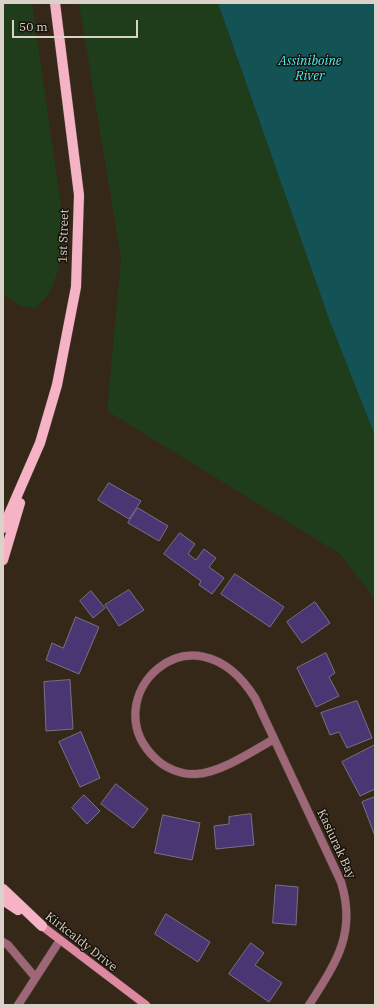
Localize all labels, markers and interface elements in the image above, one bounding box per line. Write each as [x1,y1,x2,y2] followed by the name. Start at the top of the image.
[14,12,140,38] scale bar
[19,19,48,34] text: 50 m
[278,53,342,84] water label: Assiniboine River
[56,209,72,263] street label: 1st Street
[314,807,358,881] street label: Kasiurak Bay
[42,909,120,975] street label: Kirkcaldy Drive

